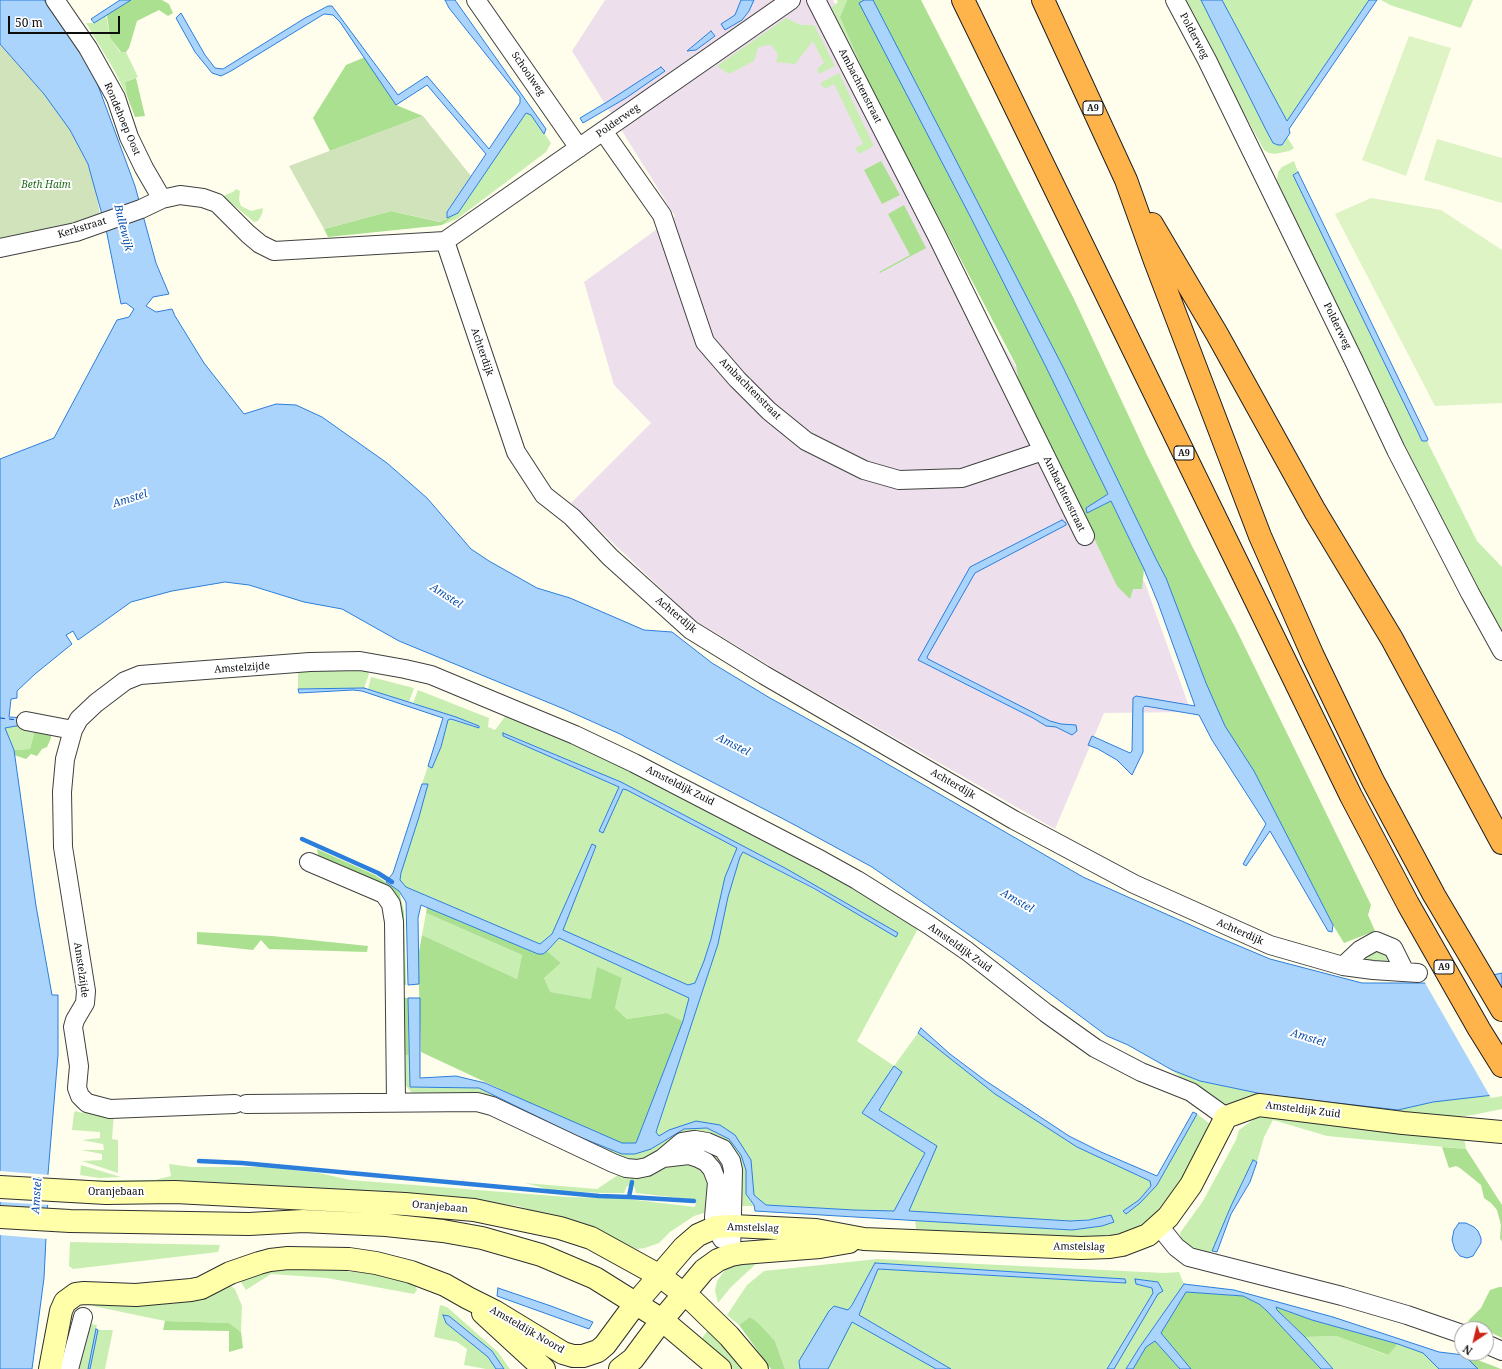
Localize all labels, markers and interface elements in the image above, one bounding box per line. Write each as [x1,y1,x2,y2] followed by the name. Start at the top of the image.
[10,8,122,34] scale bar
[1177,11,1211,61] street label: Polderweg
[15,14,43,31] text: 50 m
[836,47,884,125] street label: Ambachtenstraat
[509,50,547,98] street label: Schoolweg
[101,81,143,157] street label: Rondehoep Oost
[1083,101,1103,115] road number: A9
[594,102,642,140] street label: Polderweg
[21,179,71,191] park label: Beth Haim
[111,203,135,253] water label: Bullewijk
[56,215,108,241] street label: Kerkstraat
[1321,301,1353,351] street label: Polderweg
[468,326,496,378] street label: Achterdijk
[717,356,783,422] street label: Ambachtenstraat
[1174,446,1194,460] road number: A9
[1041,454,1087,534] street label: Ambachtenstraat
[111,487,149,511] water label: Amstel
[428,581,464,611] water label: Amstel
[653,594,699,636] street label: Achterdijk
[214,660,270,676] street label: Amstelzijde
[714,731,752,759] water label: Amstel
[644,764,716,808] street label: Amsteldijk Zuid
[928,766,978,802] street label: Achterdijk
[998,886,1036,916] water label: Amstel
[1215,916,1265,948] street label: Achterdijk
[926,921,994,975] street label: Amsteldijk Zuid
[71,942,91,998] street label: Amstelzijde
[1434,960,1454,974] road number: A9
[1289,1026,1327,1050] water label: Amstel
[1265,1099,1341,1121] street label: Amsteldijk Zuid
[29,1178,45,1214] water label: Amstel
[88,1186,144,1198] street label: Oranjebaan
[411,1199,469,1215] street label: Oranjebaan
[727,1221,779,1235] street label: Amstelslag
[1053,1241,1105,1253] street label: Amstelslag
[488,1304,566,1356] street label: Amsteldijk Noord
[1454,1321,1494,1361] north arrow
[1460,1342,1475,1359] text: N

